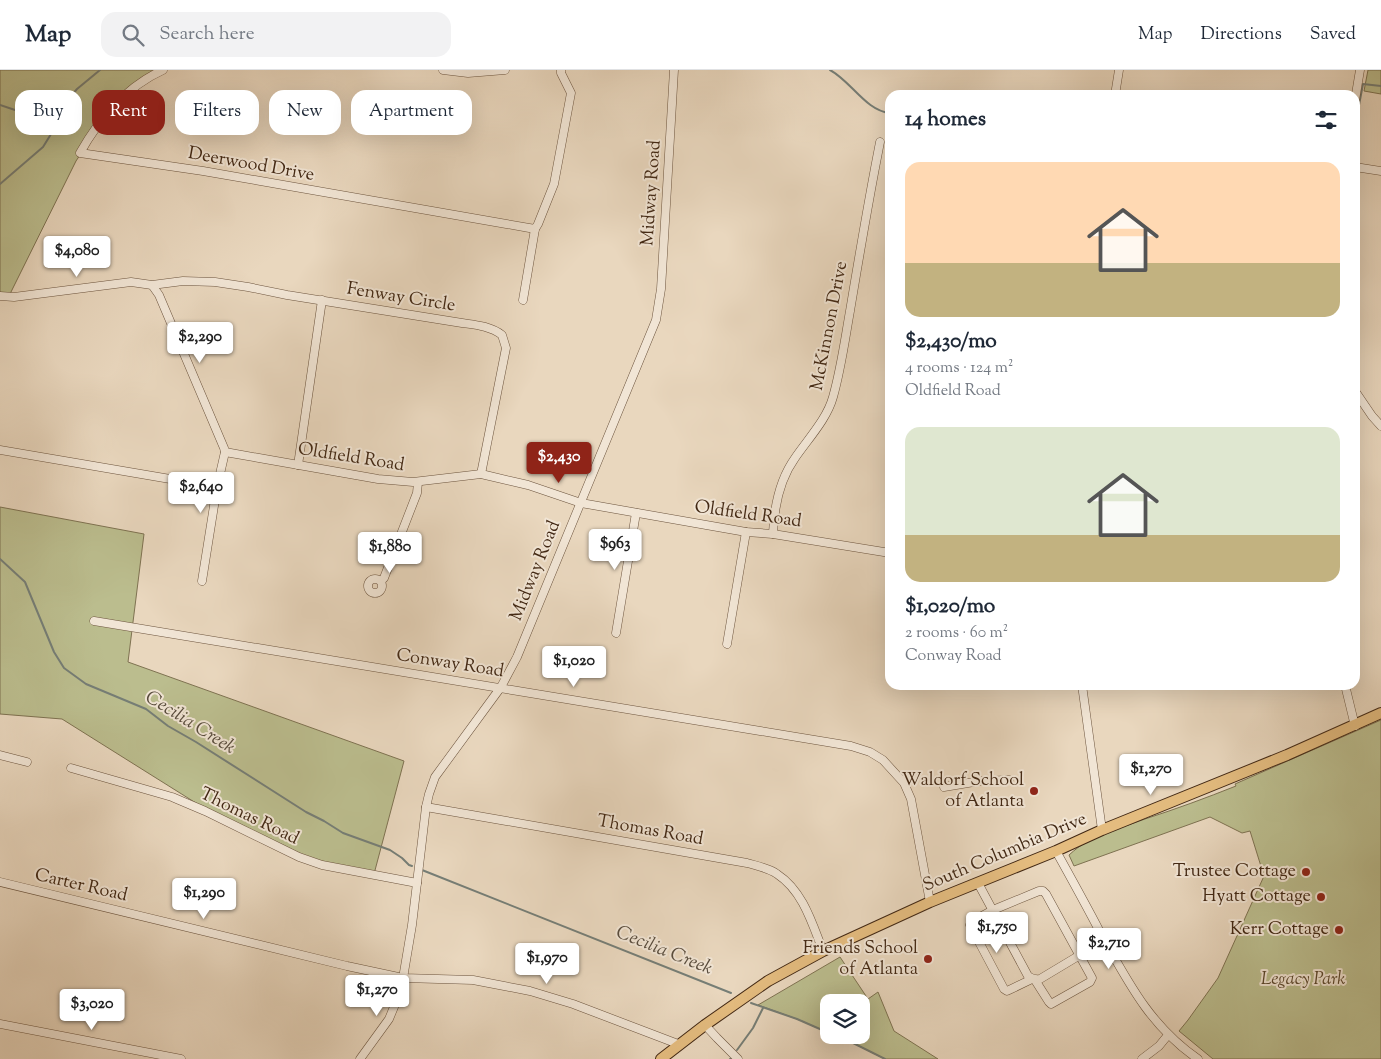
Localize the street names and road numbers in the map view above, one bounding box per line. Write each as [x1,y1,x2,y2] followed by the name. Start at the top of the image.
[635,139,669,247] street label: Midway Road
[186,141,316,189] street label: Deerwood Drive
[805,259,855,393] street label: McKinnon Drive
[345,277,457,319] street label: Fenway Circle
[296,437,406,479] street label: Oldfield Road
[693,495,803,535] street label: Oldfield Road
[504,517,568,625] street label: Midway Road
[394,643,506,685] street label: Conway Road
[195,782,303,852] street label: Thomas Road
[919,807,1091,899] street label: South Columbia Drive
[595,809,705,853] street label: Thomas Road
[32,863,130,909] street label: Carter Road

